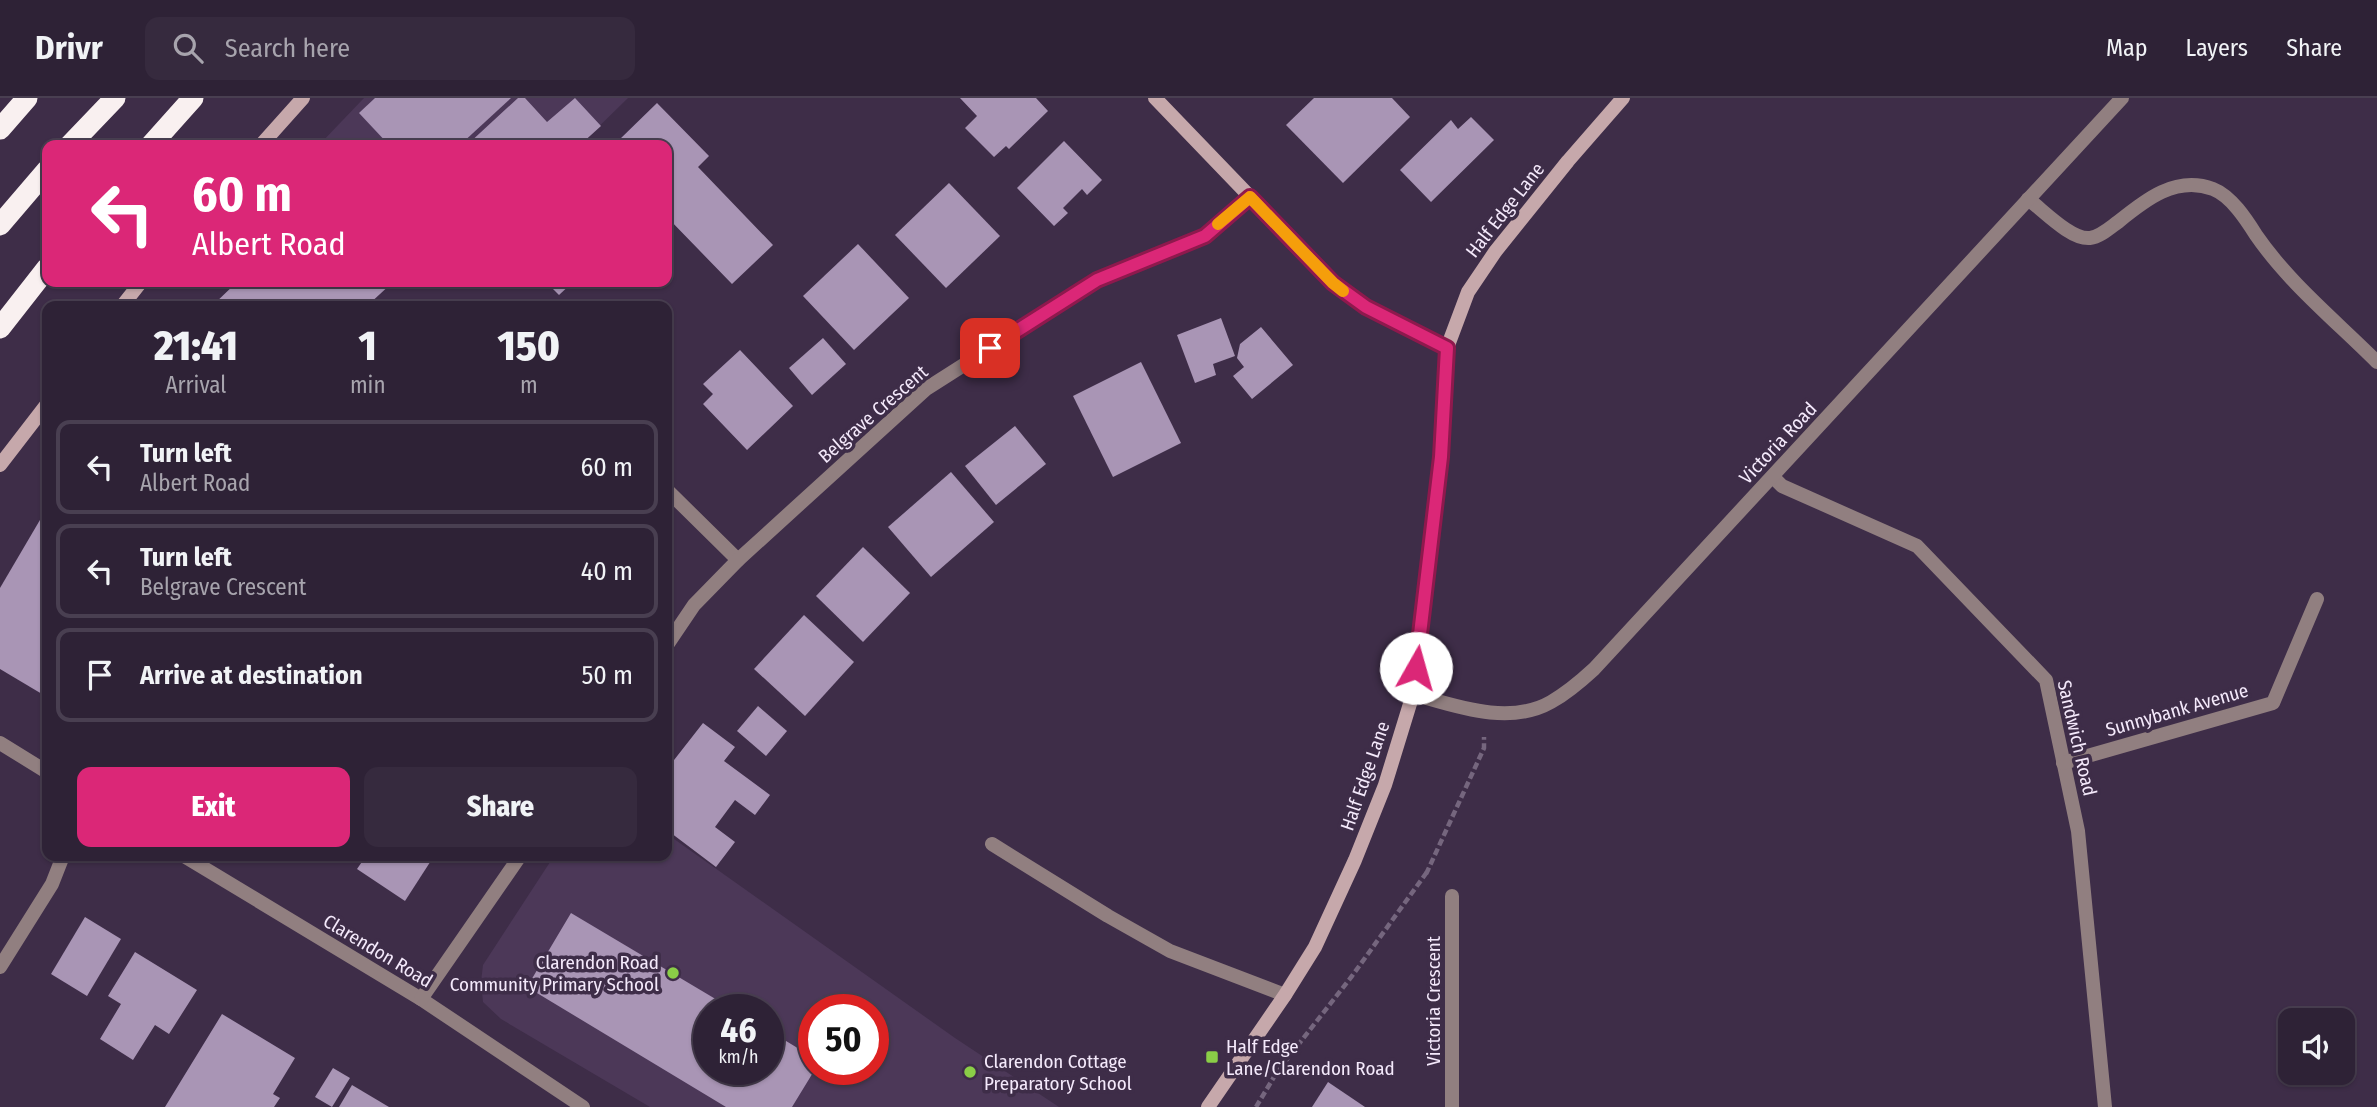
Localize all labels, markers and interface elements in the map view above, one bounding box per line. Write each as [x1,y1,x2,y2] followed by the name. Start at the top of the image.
[145,17,635,80] search box
[35,28,103,68] text: Drivr
[169,29,207,67] icon: search
[225,33,350,64] text: Search here
[2106,34,2148,62] text: Map
[2186,34,2248,62] text: Layers
[2286,34,2342,62] text: Share
[1461,158,1549,262] street label: Half Edge Lane
[192,165,292,224] text: 60 m
[77,168,168,259] icon: left
[192,225,346,263] text: Albert Road
[960,318,1020,378] pin
[154,321,238,371] text: 21:41
[359,321,377,371] text: 1
[497,321,560,371] text: 150
[971,329,1009,367] icon: arrive
[814,360,933,468] street label: Belgrave Crescent
[165,371,226,399] text: Arrival
[350,371,386,399] text: min
[520,371,538,399] text: m
[1734,397,1822,489] street label: Victoria Road
[140,438,232,469] text: Turn left
[81,448,119,486] icon: left
[580,452,633,483] text: 60 m
[140,469,250,497] text: Albert Road
[140,542,232,573] text: Turn left
[81,552,119,590] icon: left
[581,556,633,587] text: 40 m
[140,573,306,601] text: Belgrave Crescent
[1379,631,1453,705] position arrow
[81,656,119,694] icon: arrive
[140,660,363,691] text: Arrive at destination
[581,660,633,691] text: 50 m
[2053,678,2101,798] street label: Sandwich Road
[2103,679,2251,741] street label: Sunnybank Avenue
[1336,718,1394,834] street label: Half Edge Lane
[77,767,350,847] button: Exit
[364,767,637,847] button: Share
[319,909,437,993] street label: Clarendon Road
[1422,935,1445,1066] street label: Victoria Crescent
[450,951,659,996] place label: Clarendon Road Community Primary School
[665,965,681,981] marker: Clarendon Road Community Primary School
[798,994,889,1085] speed limit sign: 50
[2278,1008,2355,1085] map controls
[2278,1008,2355,1085] button: sound
[720,1009,757,1051] text: 46
[1226,1035,1395,1080] place label: Half Edge Lane/Clarendon Road
[718,1046,759,1068] text: km/h
[1204,1049,1220,1065] marker: Half Edge Lane/Clarendon Road
[984,1050,1132,1095] place label: Clarendon Cottage Preparatory School
[962,1064,978,1080] marker: Clarendon Cottage Preparatory School

